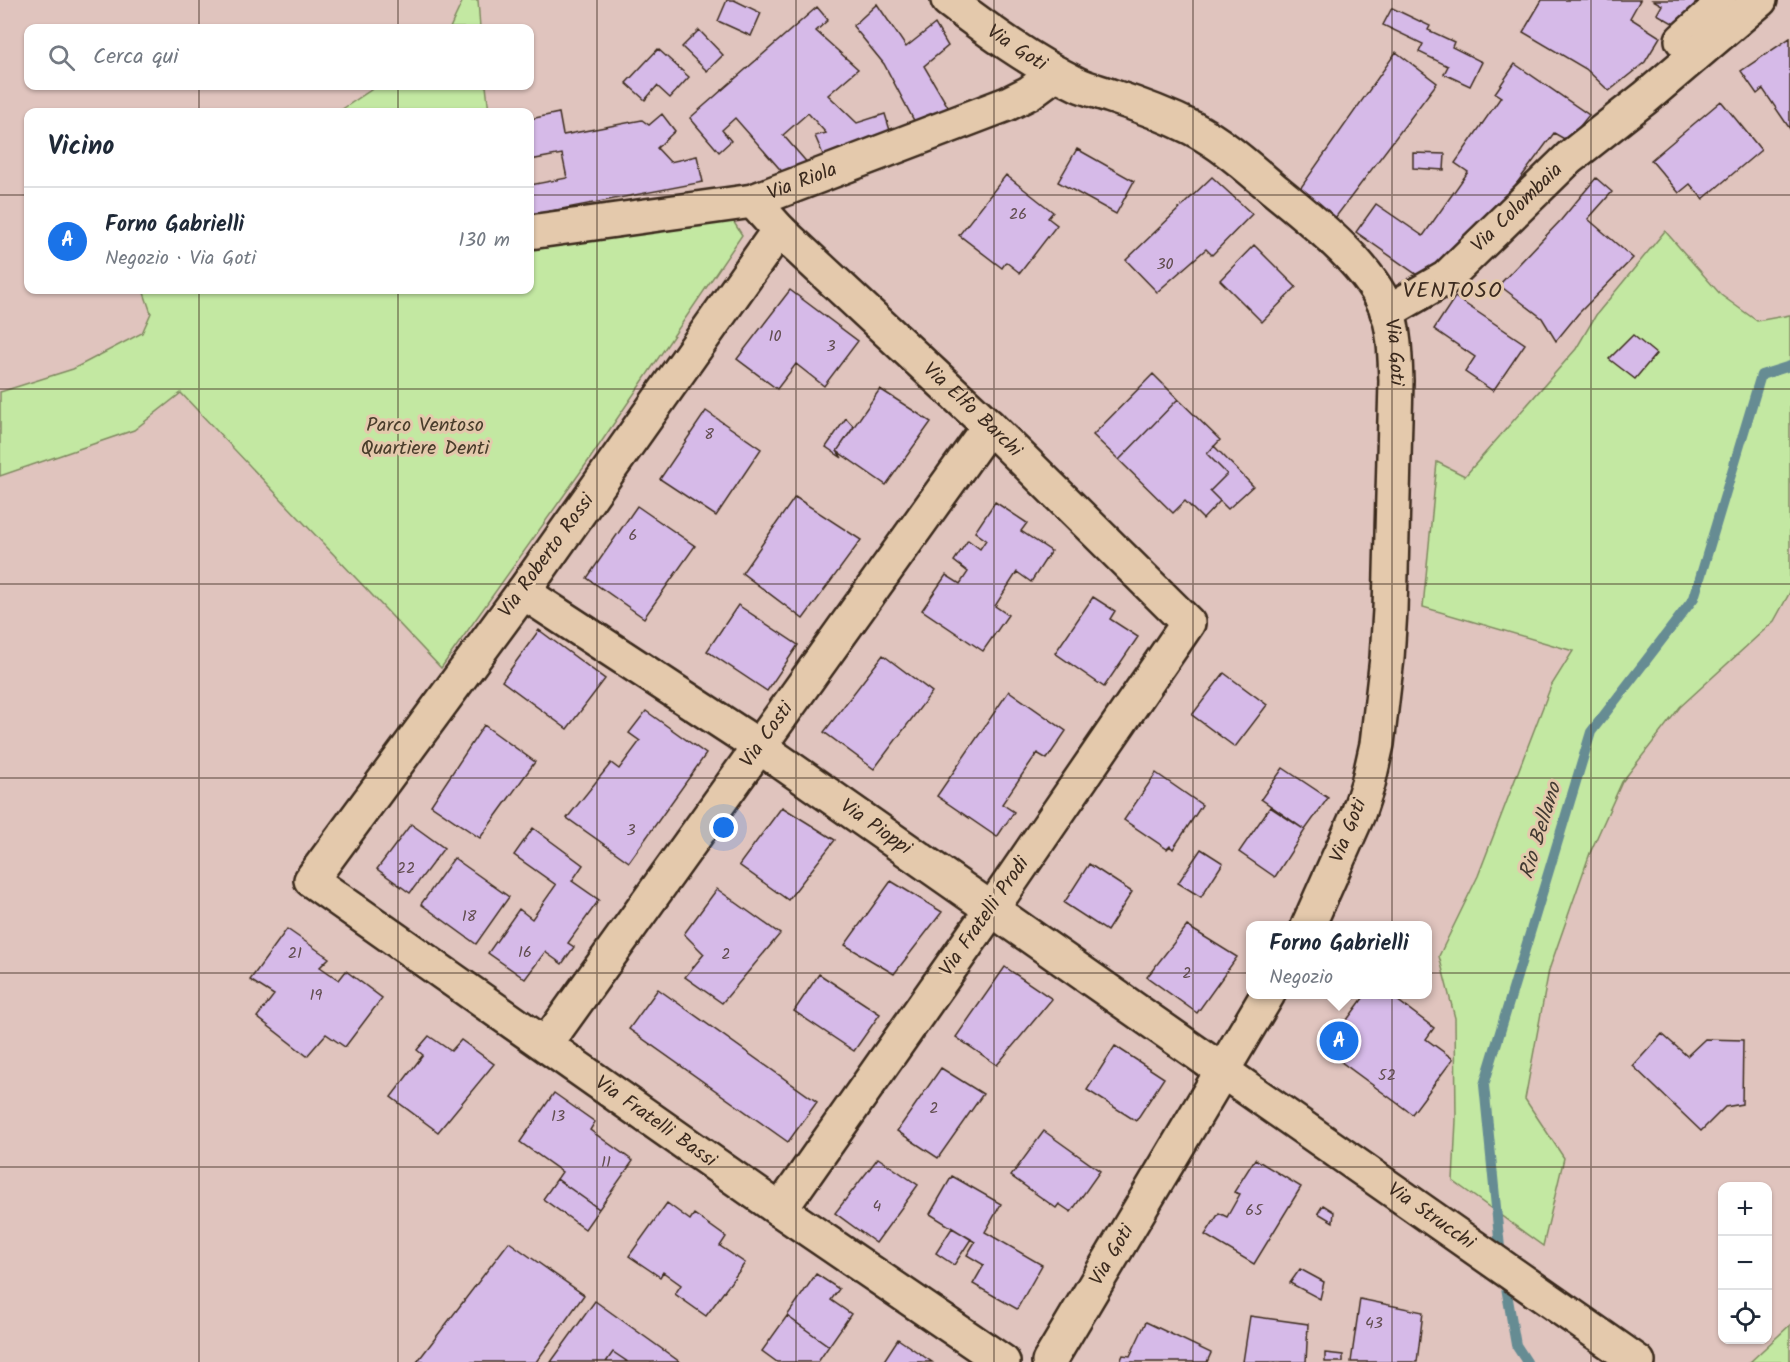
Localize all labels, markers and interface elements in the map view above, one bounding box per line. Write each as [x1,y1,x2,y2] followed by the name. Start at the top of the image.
[980,17,1054,81] street label: Via Goti
[24,24,534,90] search box
[93,40,179,75] text: Cerca qui
[45,41,78,74] icon: search
[48,126,114,168] text: Vicino
[763,154,842,210] street label: Via Riola
[1464,156,1571,261] street label: Via Colombaia
[1009,202,1027,227] house number: 26
[105,208,244,243] text: Forno Gabrielli
[61,225,74,257] text: A
[458,225,510,257] text: 130 m
[105,243,256,275] text: Negozio · Via Goti
[1156,252,1174,277] house number: 30
[1403,274,1503,309] district label: VENTOSO
[1374,316,1412,387] street label: Via Goti
[768,324,782,349] house number: 10
[826,334,836,359] house number: 3
[915,355,1030,467] street label: Via Elfo Barchi
[361,410,491,465] park label: Parco Ventoso Quartiere Denti
[704,422,714,447] house number: 8
[491,486,604,625] street label: Via Roberto Rossi
[629,523,637,548] house number: 6
[733,694,803,775] street label: Via Costi
[1511,777,1572,883] water label: Rio Bellano
[833,791,919,865] street label: Via Pioppi
[1322,793,1377,868] street label: Via Goti
[709,813,738,842] your location
[626,818,636,843] house number: 3
[932,850,1039,983] street label: Via Fratelli Prodi
[397,856,415,881] house number: 22
[462,904,477,929] house number: 18
[1246,921,1432,999] popup
[1269,927,1409,962] text: Forno Gabrielli
[518,940,532,965] house number: 16
[288,941,302,966] house number: 21
[721,942,731,967] house number: 2
[1182,961,1192,986] house number: 2
[1269,962,1333,994] text: Negozio
[310,983,323,1008] house number: 19
[1320,1018,1358,1064] pin: A
[1378,1063,1396,1088] house number: 52
[588,1068,724,1177] street label: Via Fratelli Bassi
[929,1096,939,1121] house number: 2
[551,1104,565,1129] house number: 13
[601,1150,611,1175] house number: 11
[1380,1175,1482,1259] street label: Via Strucchi
[1718,1182,1772,1344] map controls
[1718,1182,1772,1236] button: +
[873,1194,882,1219] house number: 4
[1245,1198,1264,1223] house number: 65
[1082,1218,1144,1292] street label: Via Goti
[1718,1236,1772,1290] button: −
[1718,1290,1772,1344] button: locate
[1365,1311,1383,1336] house number: 43

